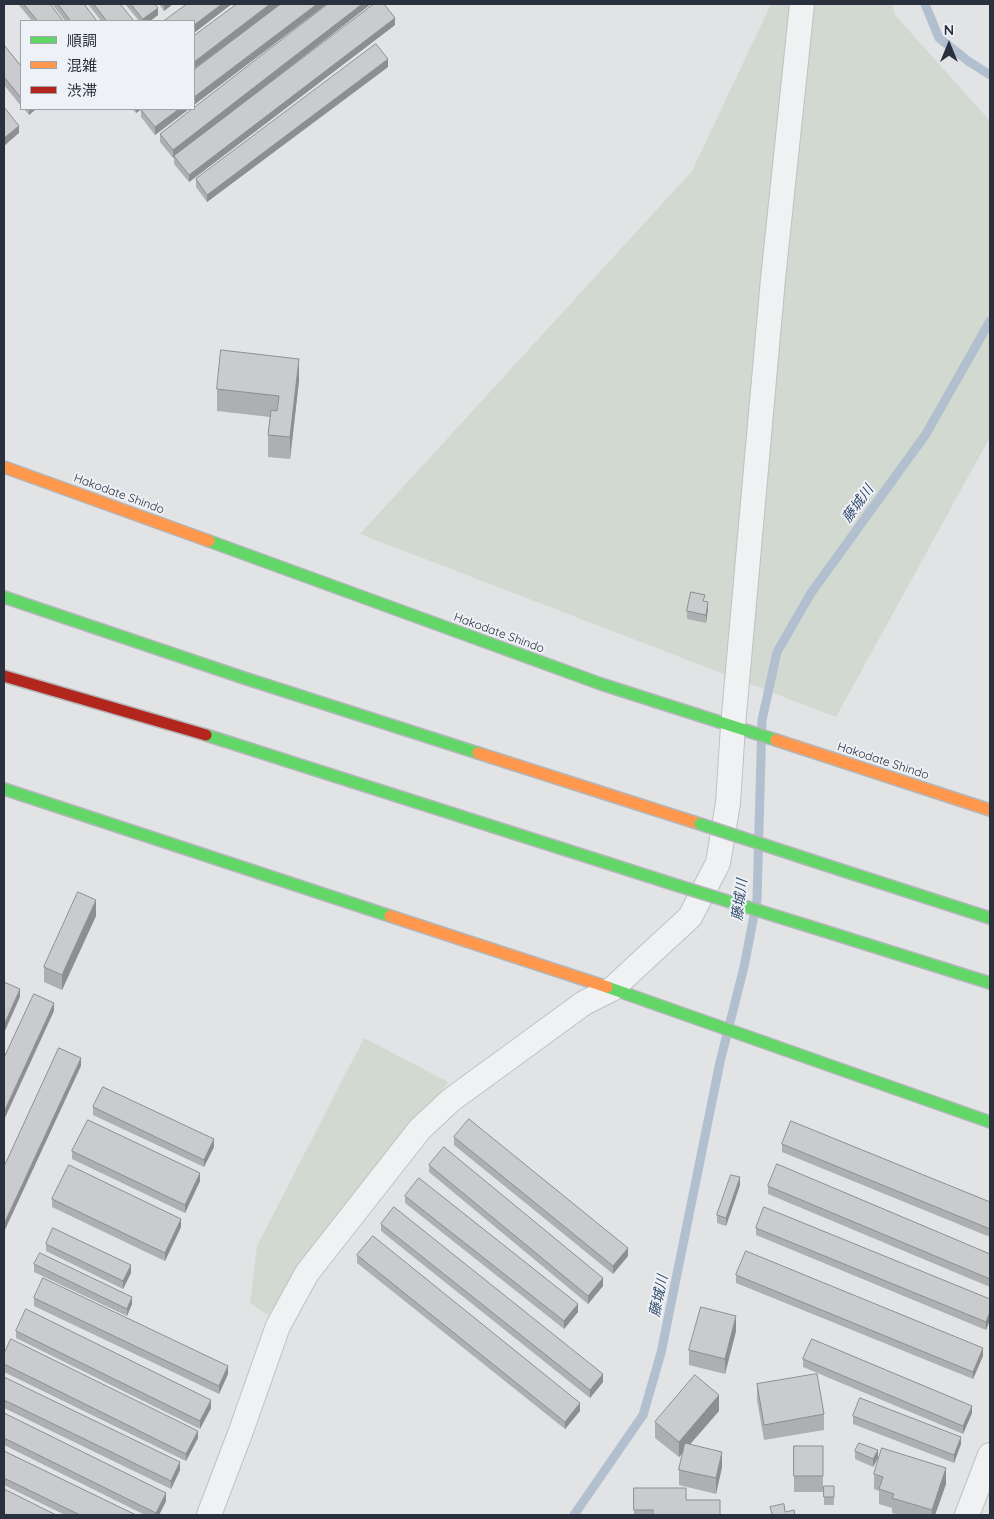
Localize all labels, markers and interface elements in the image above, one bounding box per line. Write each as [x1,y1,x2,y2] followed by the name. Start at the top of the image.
[20,20,195,110] legend
[924,20,974,70] north arrow
[944,21,954,39] text: N
[67,31,97,50] text: 順調
[67,56,97,75] text: 混雑
[67,81,97,100] text: 渋滞
[72,471,166,517] street label: Hakodate Shindo
[839,482,877,526] water label: 藤城川
[452,610,546,656] street label: Hakodate Shindo
[835,739,931,783] street label: Hakodate Shindo
[729,878,751,922] water label: 藤城川
[646,1274,672,1318] water label: 藤城川

